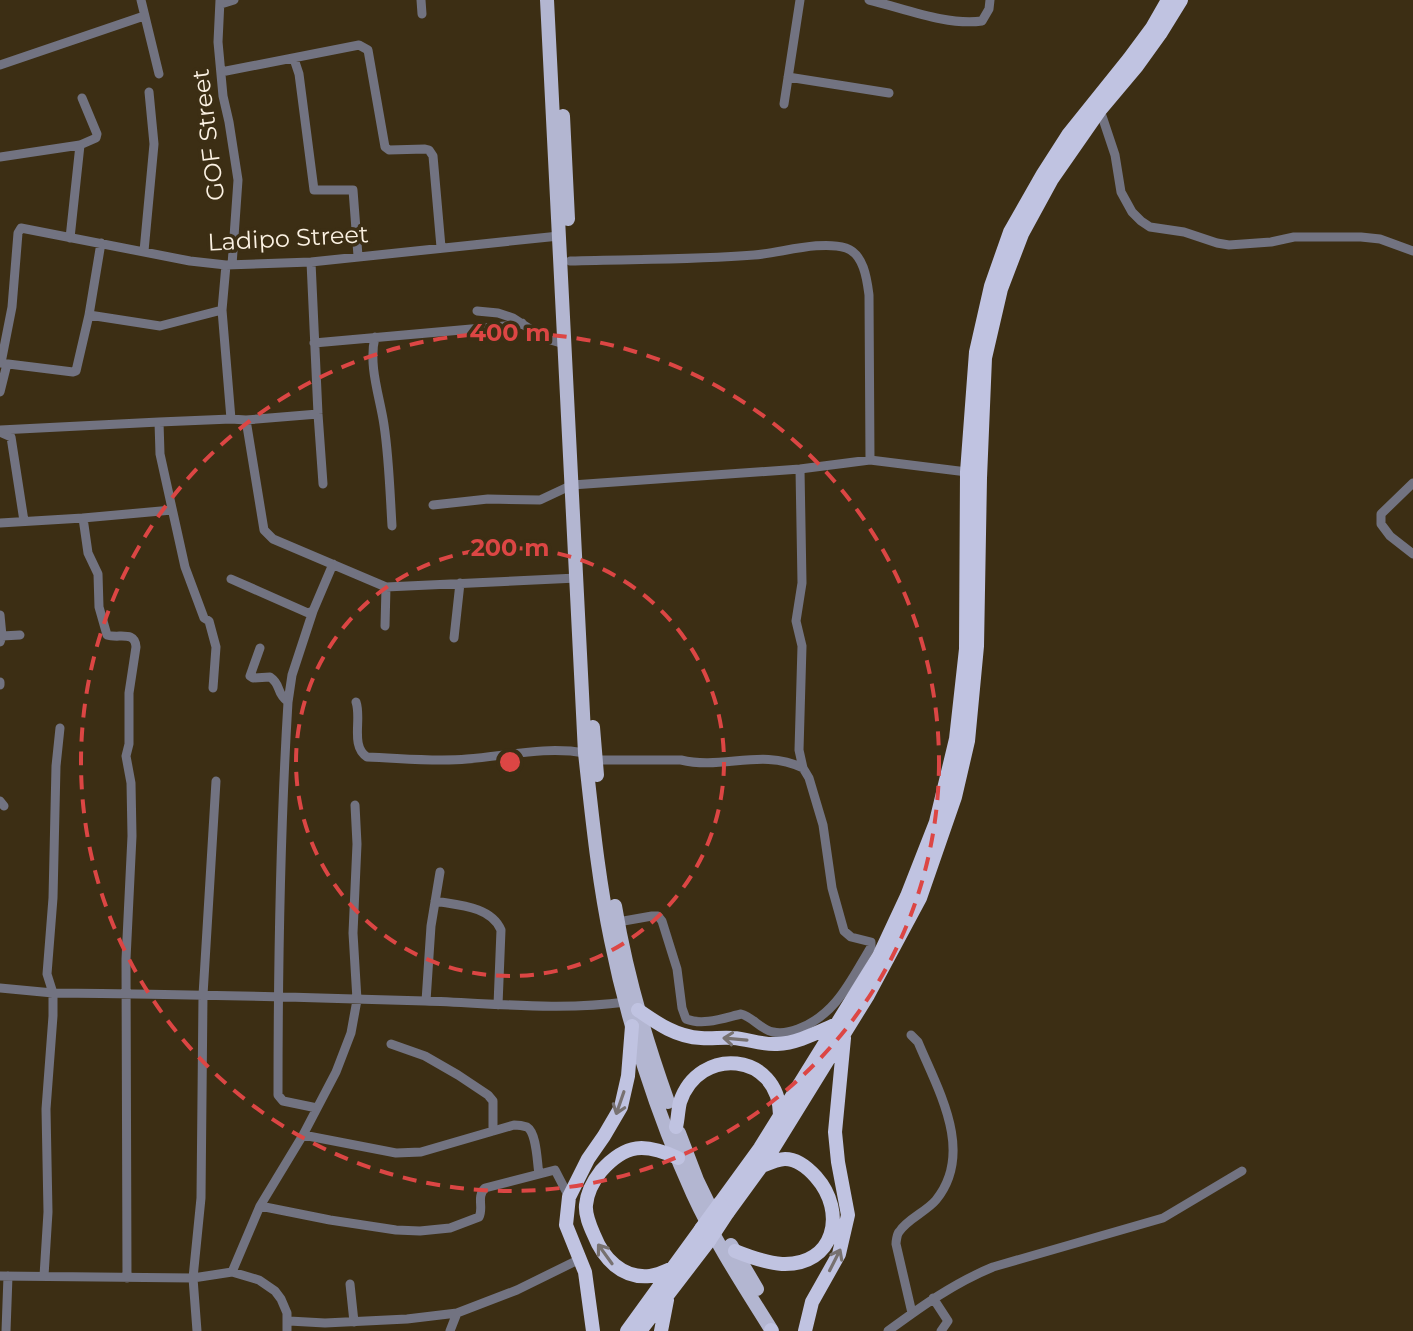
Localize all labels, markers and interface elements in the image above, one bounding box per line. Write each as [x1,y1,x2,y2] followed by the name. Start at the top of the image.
[185,67,230,203] street label: GOF Street
[207,219,369,257] street label: Ladipo Street
[469,318,551,347] text: 400 m
[471,533,549,562] text: 200 m
[496,748,524,776] centre of rings
[722,1031,749,1046] one-way arrow
[612,1090,627,1115] one-way arrow
[597,1244,614,1265] one-way arrow
[827,1248,843,1272] one-way arrow

